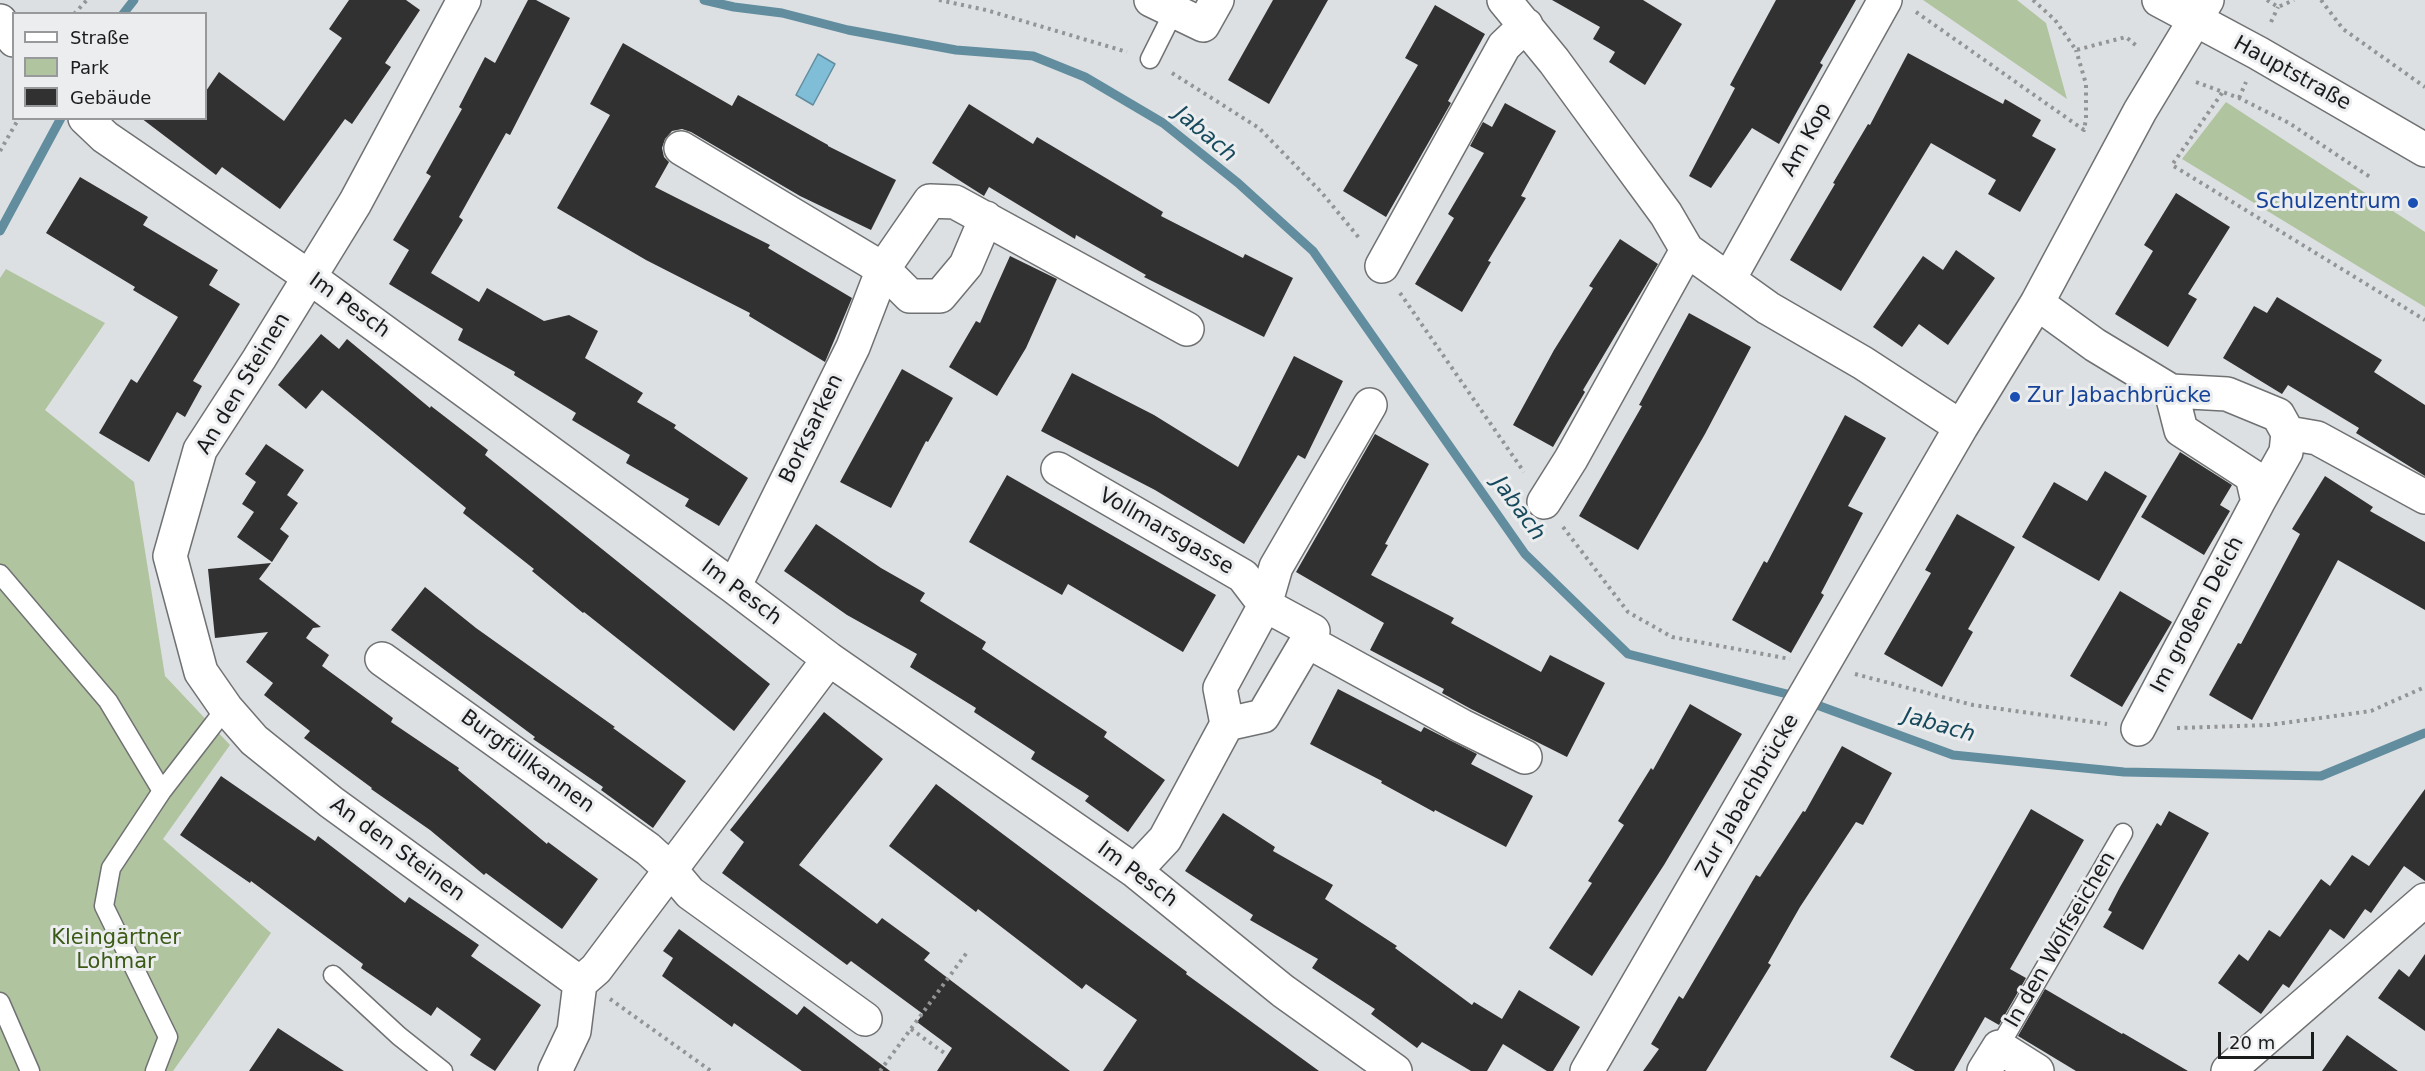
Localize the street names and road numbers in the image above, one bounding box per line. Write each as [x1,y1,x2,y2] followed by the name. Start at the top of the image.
[2229,31,2355,117] street label: Hauptstraße
[1776,99,1838,181] street label: Am Kop
[304,268,394,344] street label: Im Pesch
[192,309,296,459] street label: An den Steinen
[775,370,849,488] street label: Borksarken
[1094,483,1238,581] street label: Vollmarsgasse
[2146,532,2250,698] street label: Im großen Deich
[696,555,786,631] street label: Im Pesch
[455,705,599,819] street label: Burgfüllkannen
[1691,710,1805,882] street label: Zur Jabachbrücke
[325,793,469,907] street label: An den Steinen
[1092,837,1182,913] street label: Im Pesch
[2000,848,2122,1032] street label: In den Wolfseichen

